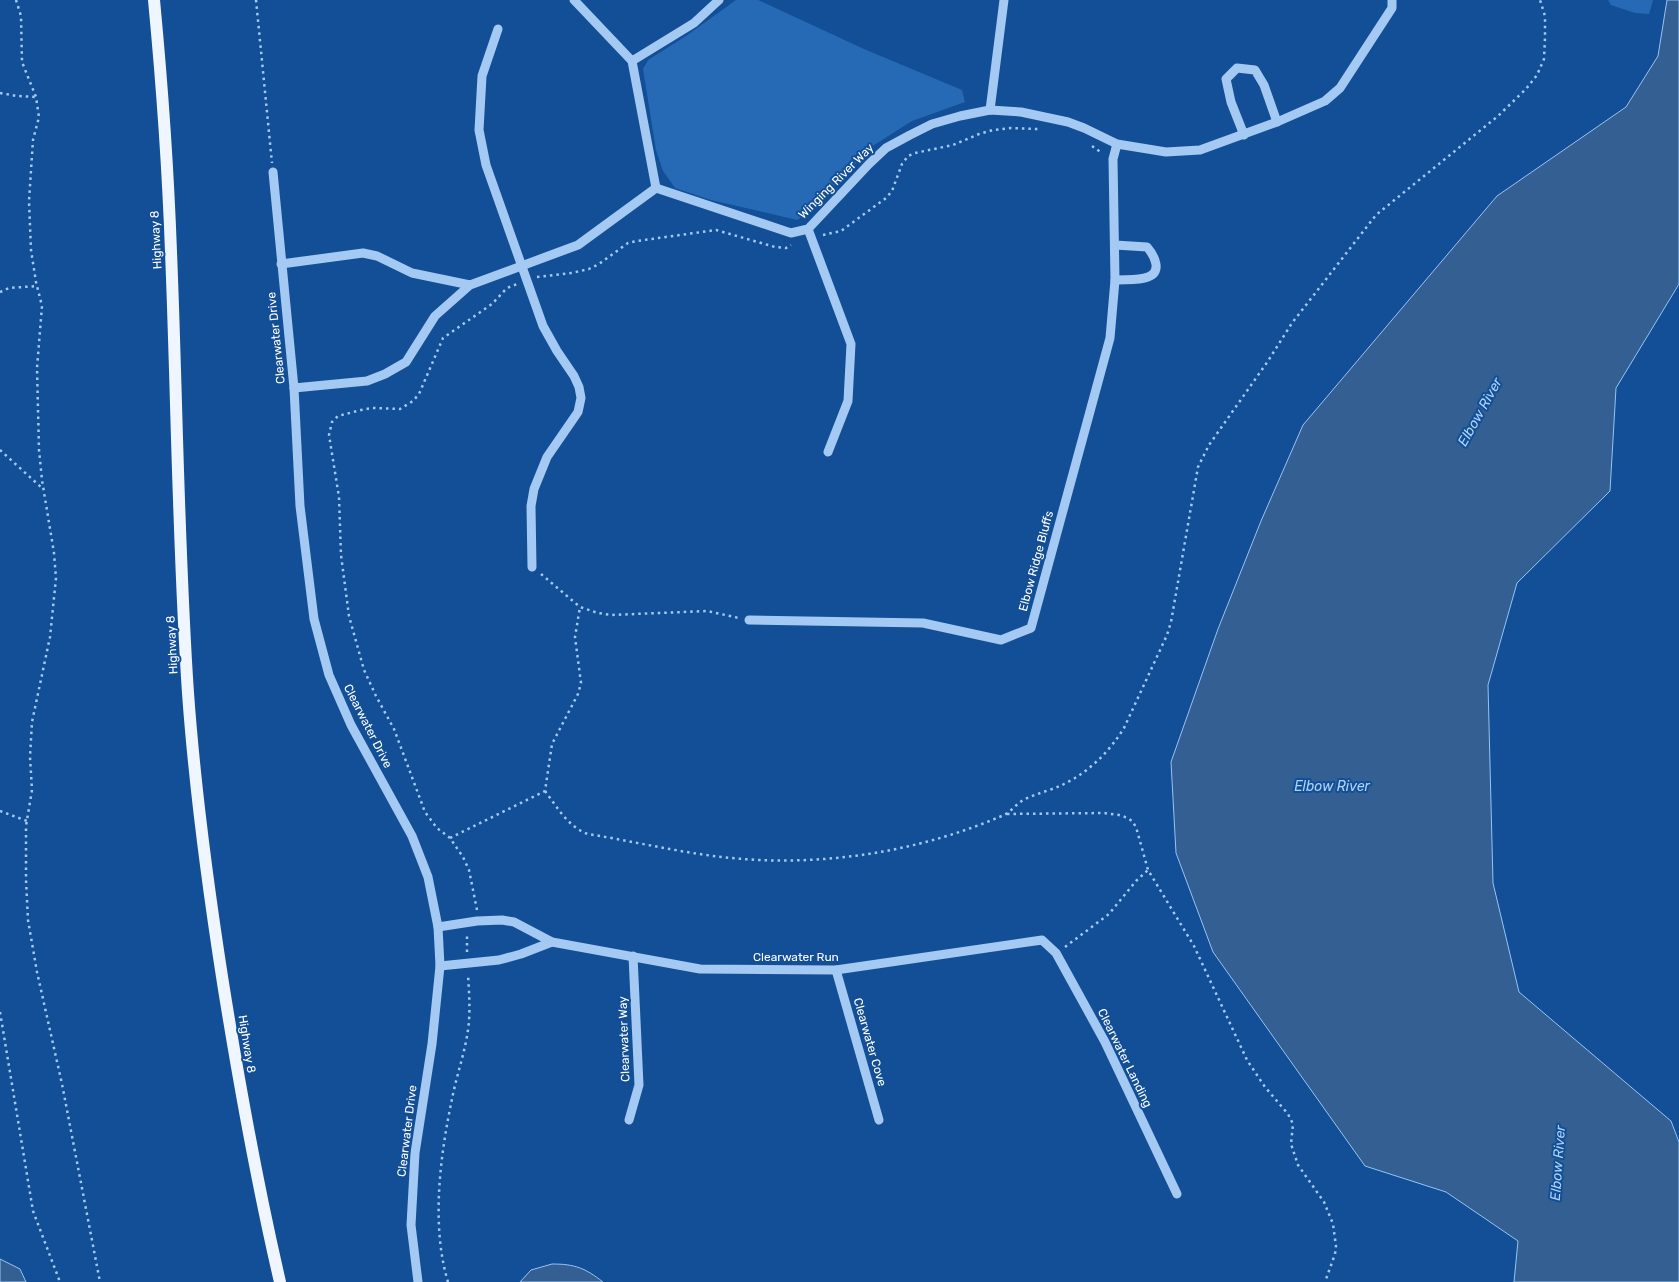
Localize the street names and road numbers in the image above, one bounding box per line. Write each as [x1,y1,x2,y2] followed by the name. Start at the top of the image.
[795,140,877,222] street label: Winging River Way
[147,210,165,270] street label: Highway 8
[264,291,288,385] street label: Clearwater Drive
[1016,509,1056,613] street label: Elbow Ridge Bluffs
[163,615,181,675] street label: Highway 8
[341,682,395,771] street label: Clearwater Drive
[753,950,839,964] street label: Clearwater Run
[615,996,632,1082] street label: Clearwater Way
[851,996,889,1088] street label: Clearwater Cove
[1095,1006,1155,1110] street label: Clearwater Landing
[235,1014,259,1074] street label: Highway 8
[394,1084,420,1178] street label: Clearwater Drive

